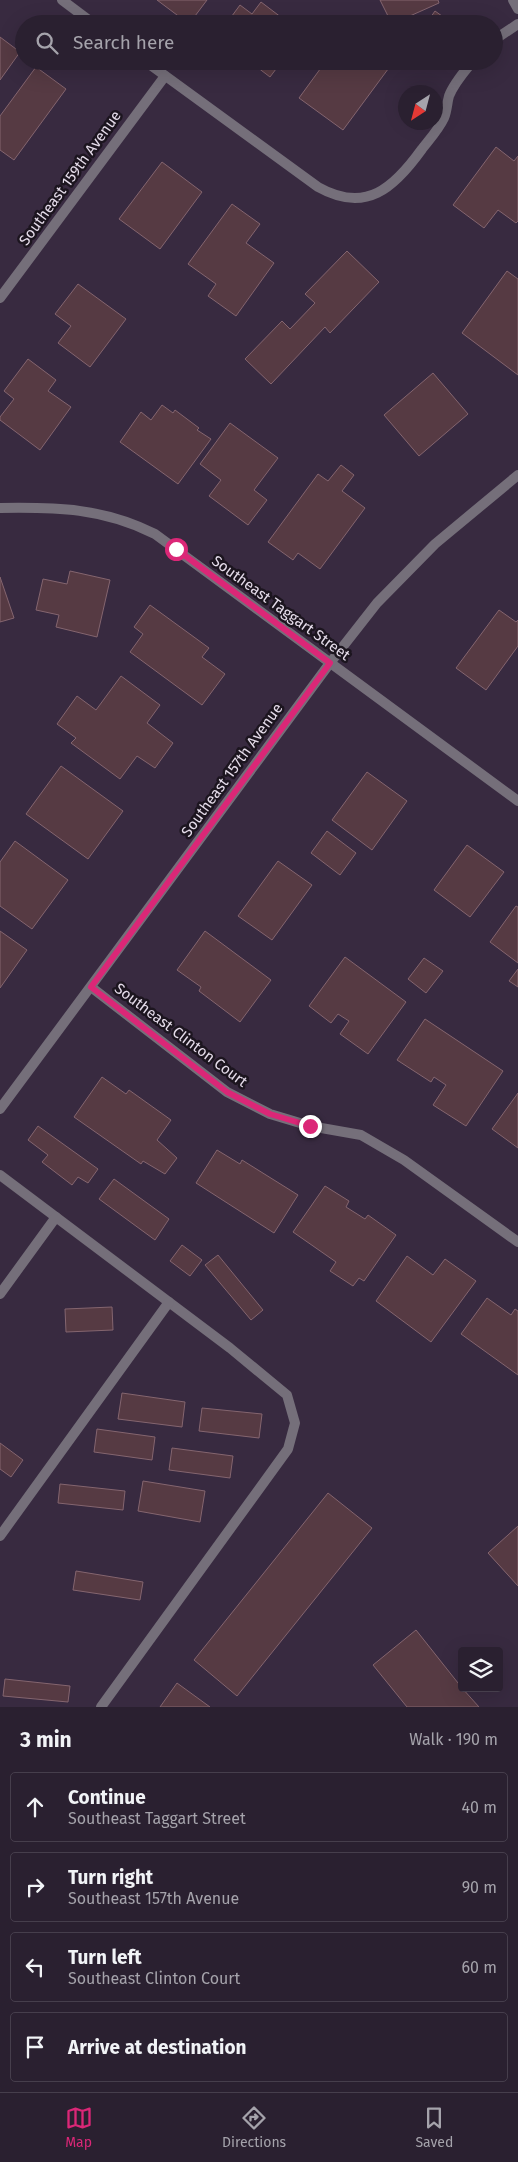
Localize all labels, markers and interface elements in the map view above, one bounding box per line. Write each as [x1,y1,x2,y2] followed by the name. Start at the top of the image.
[15,15,503,70] search box
[33,29,61,57] icon: search
[73,31,174,54] text: Search here
[398,85,443,130] north arrow
[15,107,125,249] street label: Southeast 159th Avenue
[165,538,188,561] route start
[208,552,354,665] street label: Southeast Taggart Street
[178,700,286,840] street label: Southeast 157th Avenue
[111,979,251,1091] street label: Southeast Clinton Court
[299,1115,322,1138] route end
[458,1647,503,1692] map controls
[458,1647,503,1692] button: layers
[20,1727,72,1753] text: 3 min
[409,1730,498,1749] text: Walk · 190 m
[68,1786,146,1809] text: Continue
[21,1793,49,1821] icon: ahead
[462,1798,497,1817] text: 40 m
[68,1809,246,1828] text: Southeast Taggart Street
[68,1866,153,1889] text: Turn right
[21,1873,49,1901] icon: right
[462,1878,497,1897] text: 90 m
[68,1889,239,1908] text: Southeast 157th Avenue
[68,1946,142,1969] text: Turn left
[21,1953,49,1981] icon: left
[462,1958,497,1977] text: 60 m
[68,1969,240,1988] text: Southeast Clinton Court
[21,2033,49,2061] icon: arrive
[68,2036,247,2059] text: Arrive at destination
[65,2104,93,2151] tab: Map
[222,2104,286,2151] tab: Directions
[415,2104,453,2151] tab: Saved

